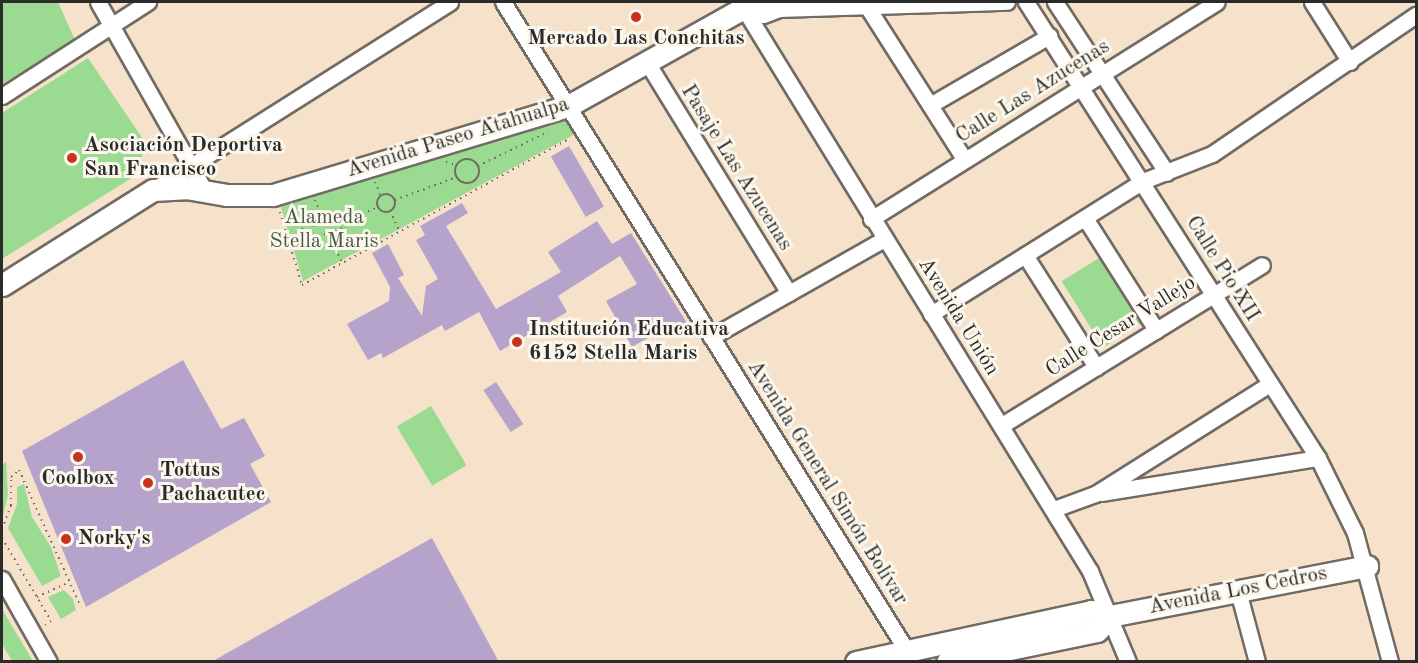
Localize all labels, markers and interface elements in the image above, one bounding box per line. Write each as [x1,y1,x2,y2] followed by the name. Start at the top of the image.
[629,10,643,24] marker: Mercado Las Conchitas
[528,26,744,52] place label: Mercado Las Conchitas
[951,34,1115,150] street label: Calle Las Azucenas
[675,80,797,256] street label: Pasaje Las Azucenas
[344,92,572,184] street label: Avenida Paseo Atahualpa
[84,133,283,183] place label: Asociación Deportiva San Francisco
[65,151,79,165] marker: Asociación Deportiva San Francisco
[270,205,378,255] park label: Alameda Stella Maris
[1180,211,1264,327] street label: Calle Pio XII
[912,254,1004,380] street label: Avenida Unión
[1041,271,1201,383] street label: Calle Cesar Vallejo
[529,317,729,367] place label: Institución Educativa 6152 Stella Maris
[510,335,524,349] marker: Institución Educativa 6152 Stella Maris
[741,356,913,610] street label: Avenida General Simón Bolívar
[71,450,85,464] marker: Coolbox
[160,458,266,508] place label: Tottus Pachacutec
[41,466,115,492] place label: Coolbox
[141,476,155,490] marker: Tottus Pachacutec
[78,526,151,552] place label: Norky's
[59,532,73,546] marker: Norky's
[1147,561,1329,621] street label: Avenida Los Cedros

